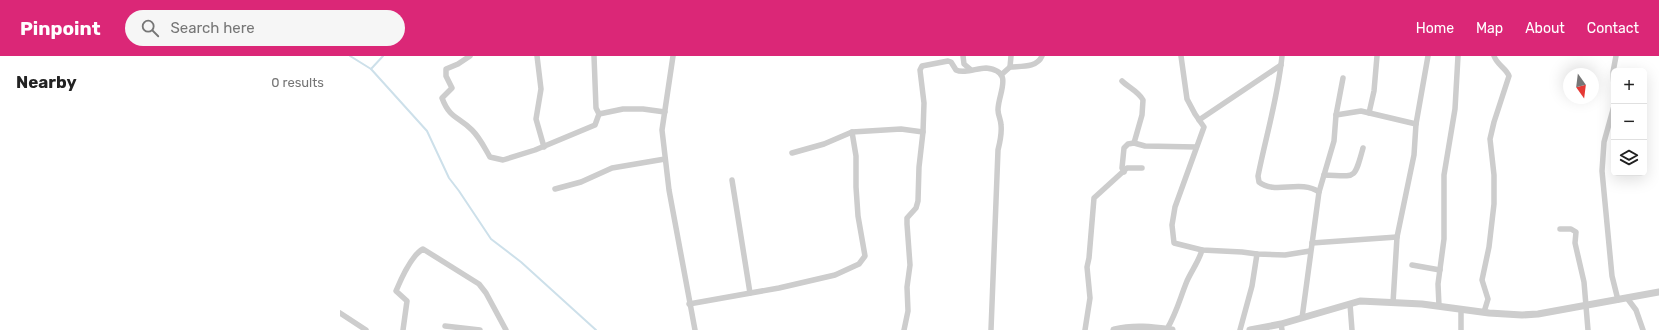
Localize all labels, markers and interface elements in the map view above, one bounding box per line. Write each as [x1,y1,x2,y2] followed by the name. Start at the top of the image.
[125,10,405,46] search box
[20,17,101,40] text: Pinpoint
[139,17,161,39] icon: search
[171,19,255,37] text: Search here
[1416,20,1454,37] text: Home
[1476,20,1503,37] text: Map
[1525,20,1565,37] text: About
[1587,20,1639,37] text: Contact
[1563,68,1599,104] north arrow
[1611,68,1647,176] map controls
[1611,68,1647,104] button: +
[16,72,77,92] text: Nearby
[271,75,324,90] text: 0 results
[1611,104,1647,140] button: −
[1611,140,1647,176] button: layers

